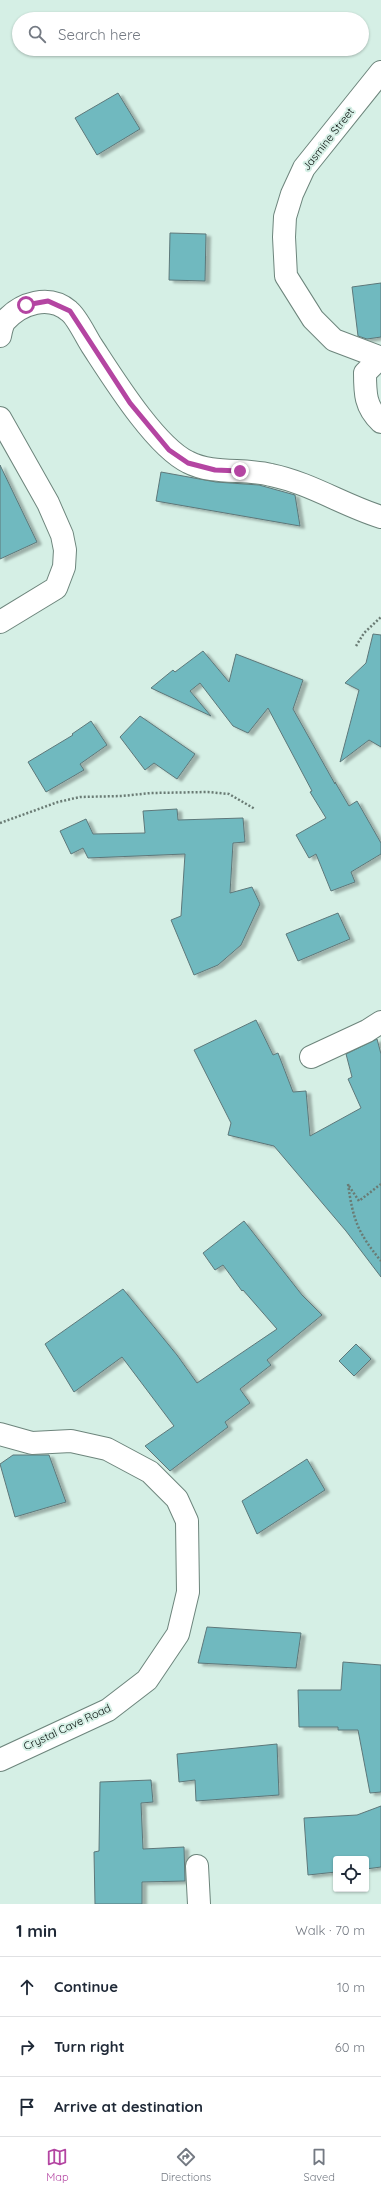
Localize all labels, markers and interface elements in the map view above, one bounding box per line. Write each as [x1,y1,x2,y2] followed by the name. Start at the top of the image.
[12,12,369,56] search box
[26,23,48,45] icon: search
[58,25,141,44] text: Search here
[299,104,357,173] street label: Jasmine Street
[17,296,35,314] route start
[231,462,249,480] route end
[21,1701,113,1753] street label: Crystal Cave Road
[333,1856,369,1892] map controls
[333,1856,369,1892] button: locate
[16,1920,57,1941] text: 1 min
[295,1922,365,1938] text: Walk · 70 m
[16,1976,38,1998] icon: ahead
[54,1977,118,1996] text: Continue
[337,1979,365,1995] text: 10 m
[16,2036,38,2058] icon: right
[54,2037,125,2056] text: Turn right
[335,2039,365,2055] text: 60 m
[16,2096,38,2118] icon: arrive
[54,2097,203,2116] text: Arrive at destination
[46,2146,69,2184] tab: Map
[161,2146,211,2184] tab: Directions
[303,2146,335,2184] tab: Saved

